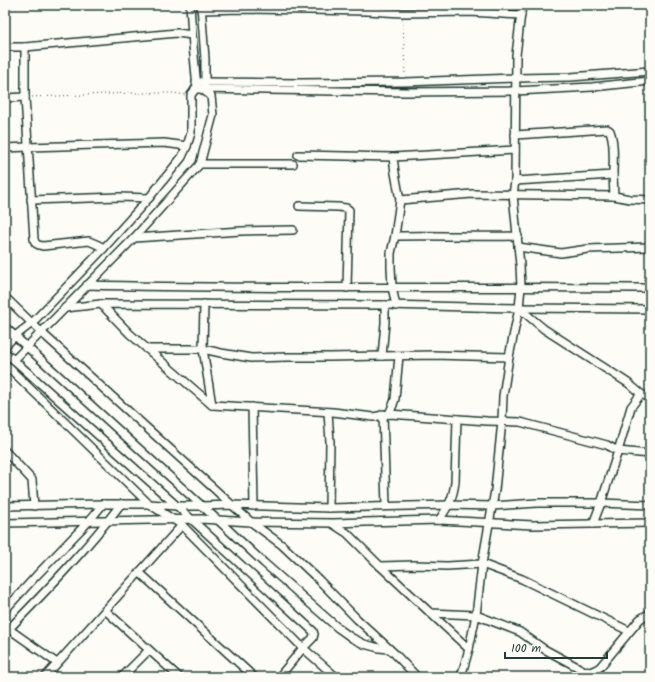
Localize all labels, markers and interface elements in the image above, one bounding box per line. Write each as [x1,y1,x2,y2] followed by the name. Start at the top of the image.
[505,634,607,660] scale bar
[511,639,542,658] text: 100 m

